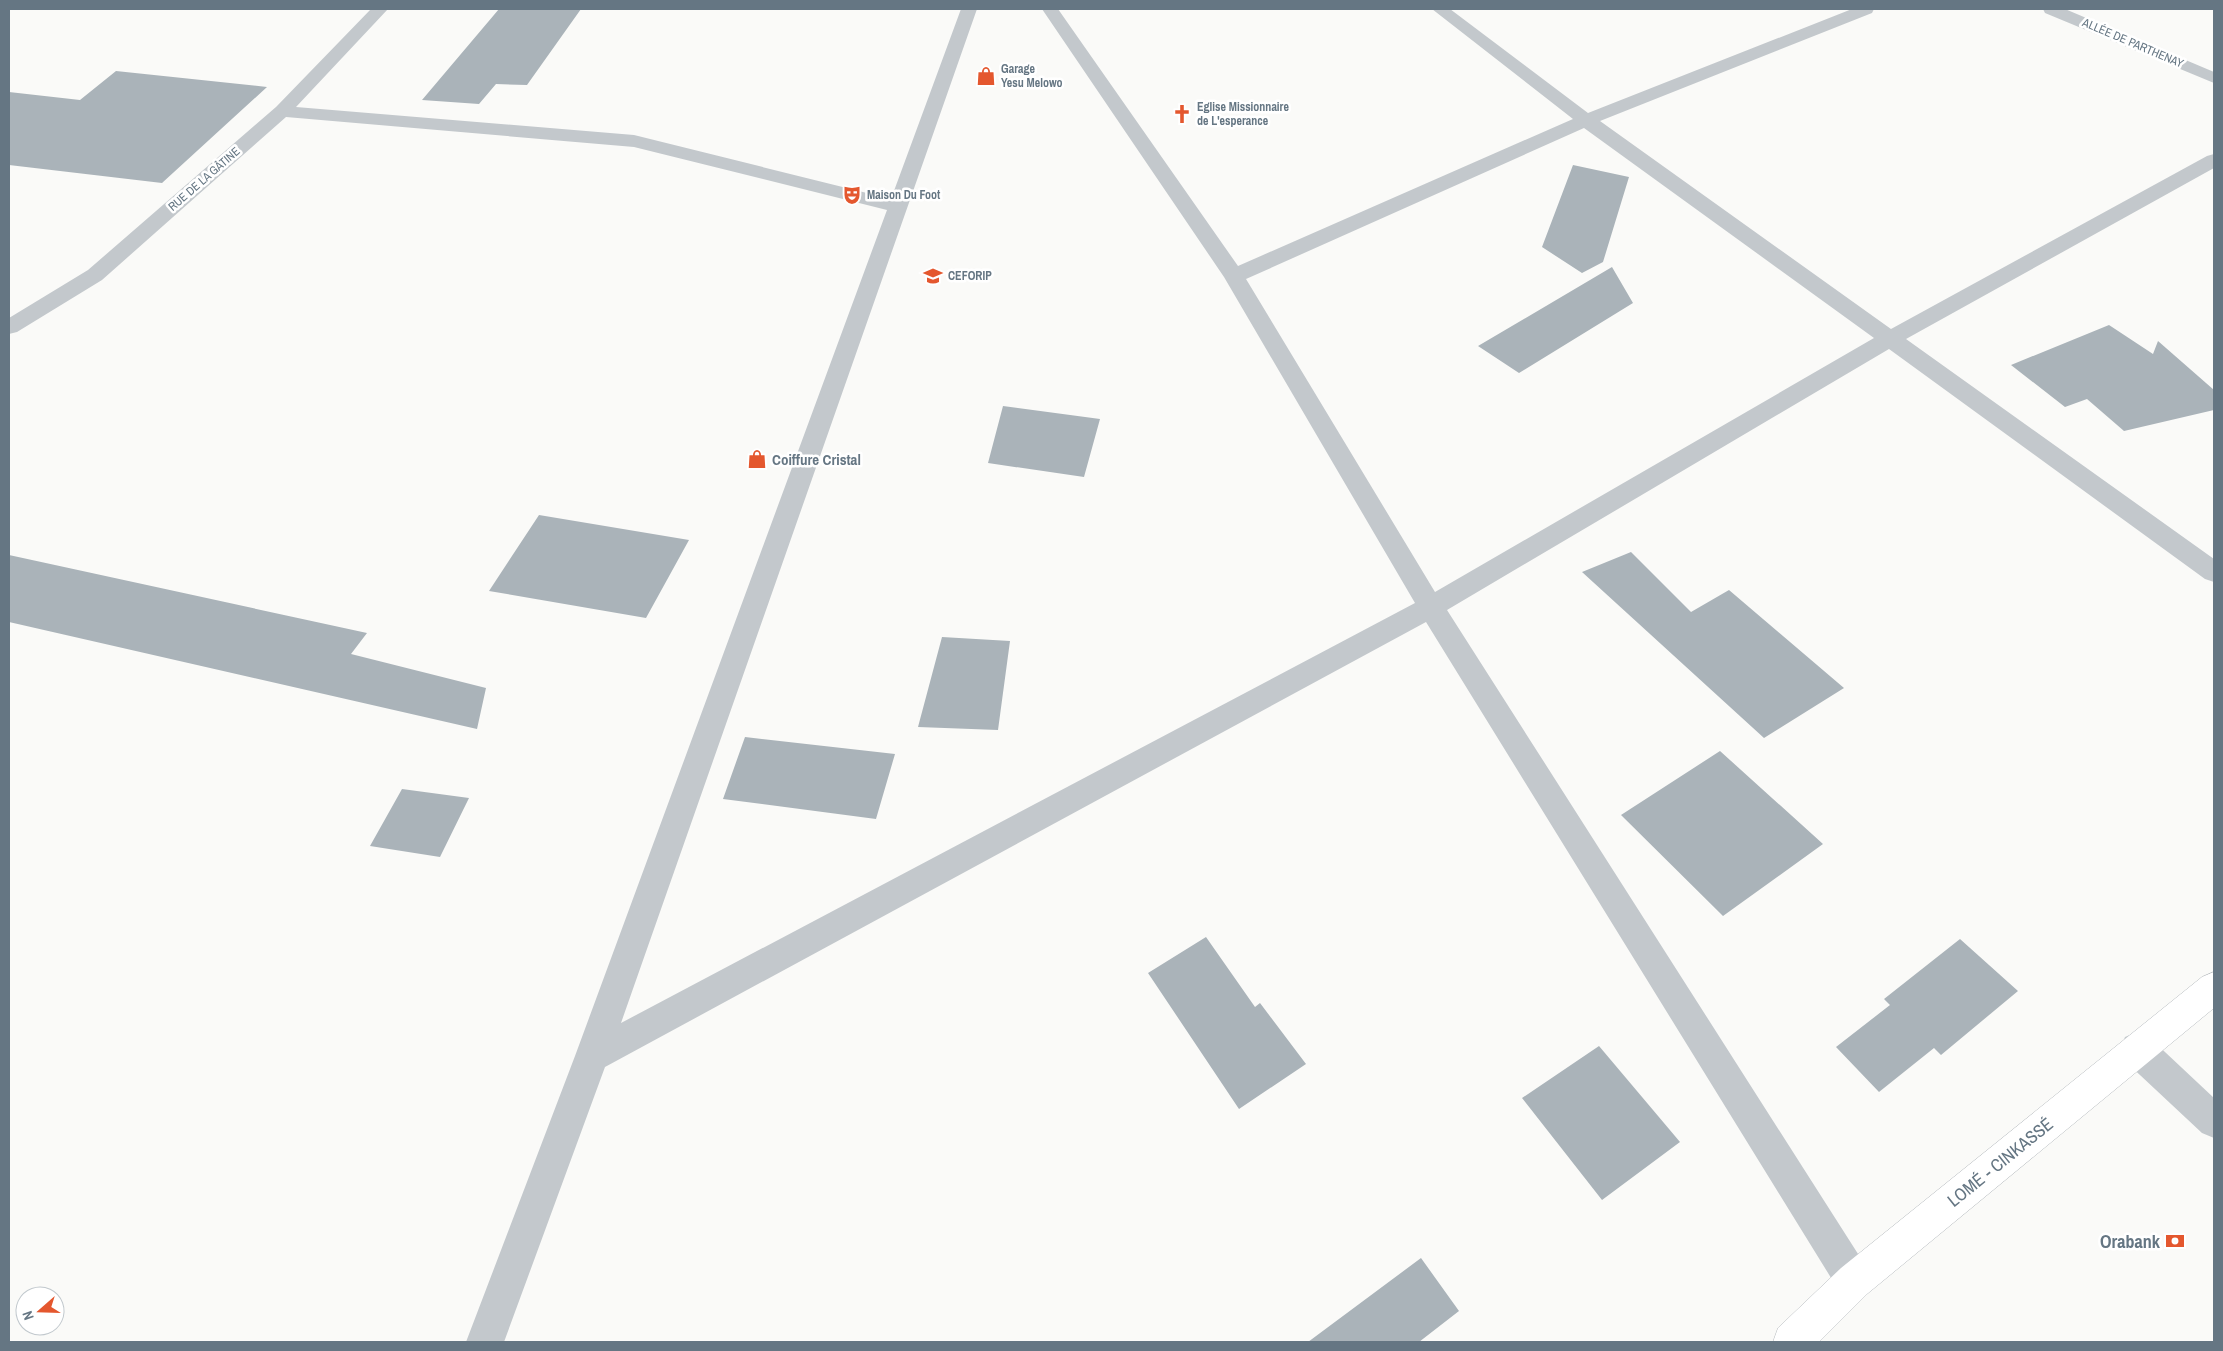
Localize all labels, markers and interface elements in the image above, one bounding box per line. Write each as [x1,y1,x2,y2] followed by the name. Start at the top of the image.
[2079,14,2186,72] street label: ALLÉE DE PARTHENAY
[1001,61,1063,91] place label: Garage Yesu Melowo
[975,65,997,87] shop icon: Garage Yesu Melowo
[1197,99,1289,129] place label: Eglise Missionnaire de L'esperance
[1171,103,1193,125] church icon: Eglise Missionnaire de L'esperance
[165,143,243,215] street label: RUE DE LA GÂTINE
[841,184,863,206] theatre icon: Maison Du Foot
[867,187,941,203] place label: Maison Du Foot
[922,265,944,287] school or university icon: CEFORIP
[948,268,992,284] place label: CEFORIP
[746,448,768,470] shop icon: Coiffure Cristal
[772,449,861,470] place label: Coiffure Cristal
[1942,1112,2058,1212] street label: LOMÉ - CINKASSÉ
[2100,1229,2161,1254] place label: Orabank
[2164,1230,2186,1252] bank icon: Orabank
[15,1286,65,1336] north arrow
[18,1308,38,1322] text: N

